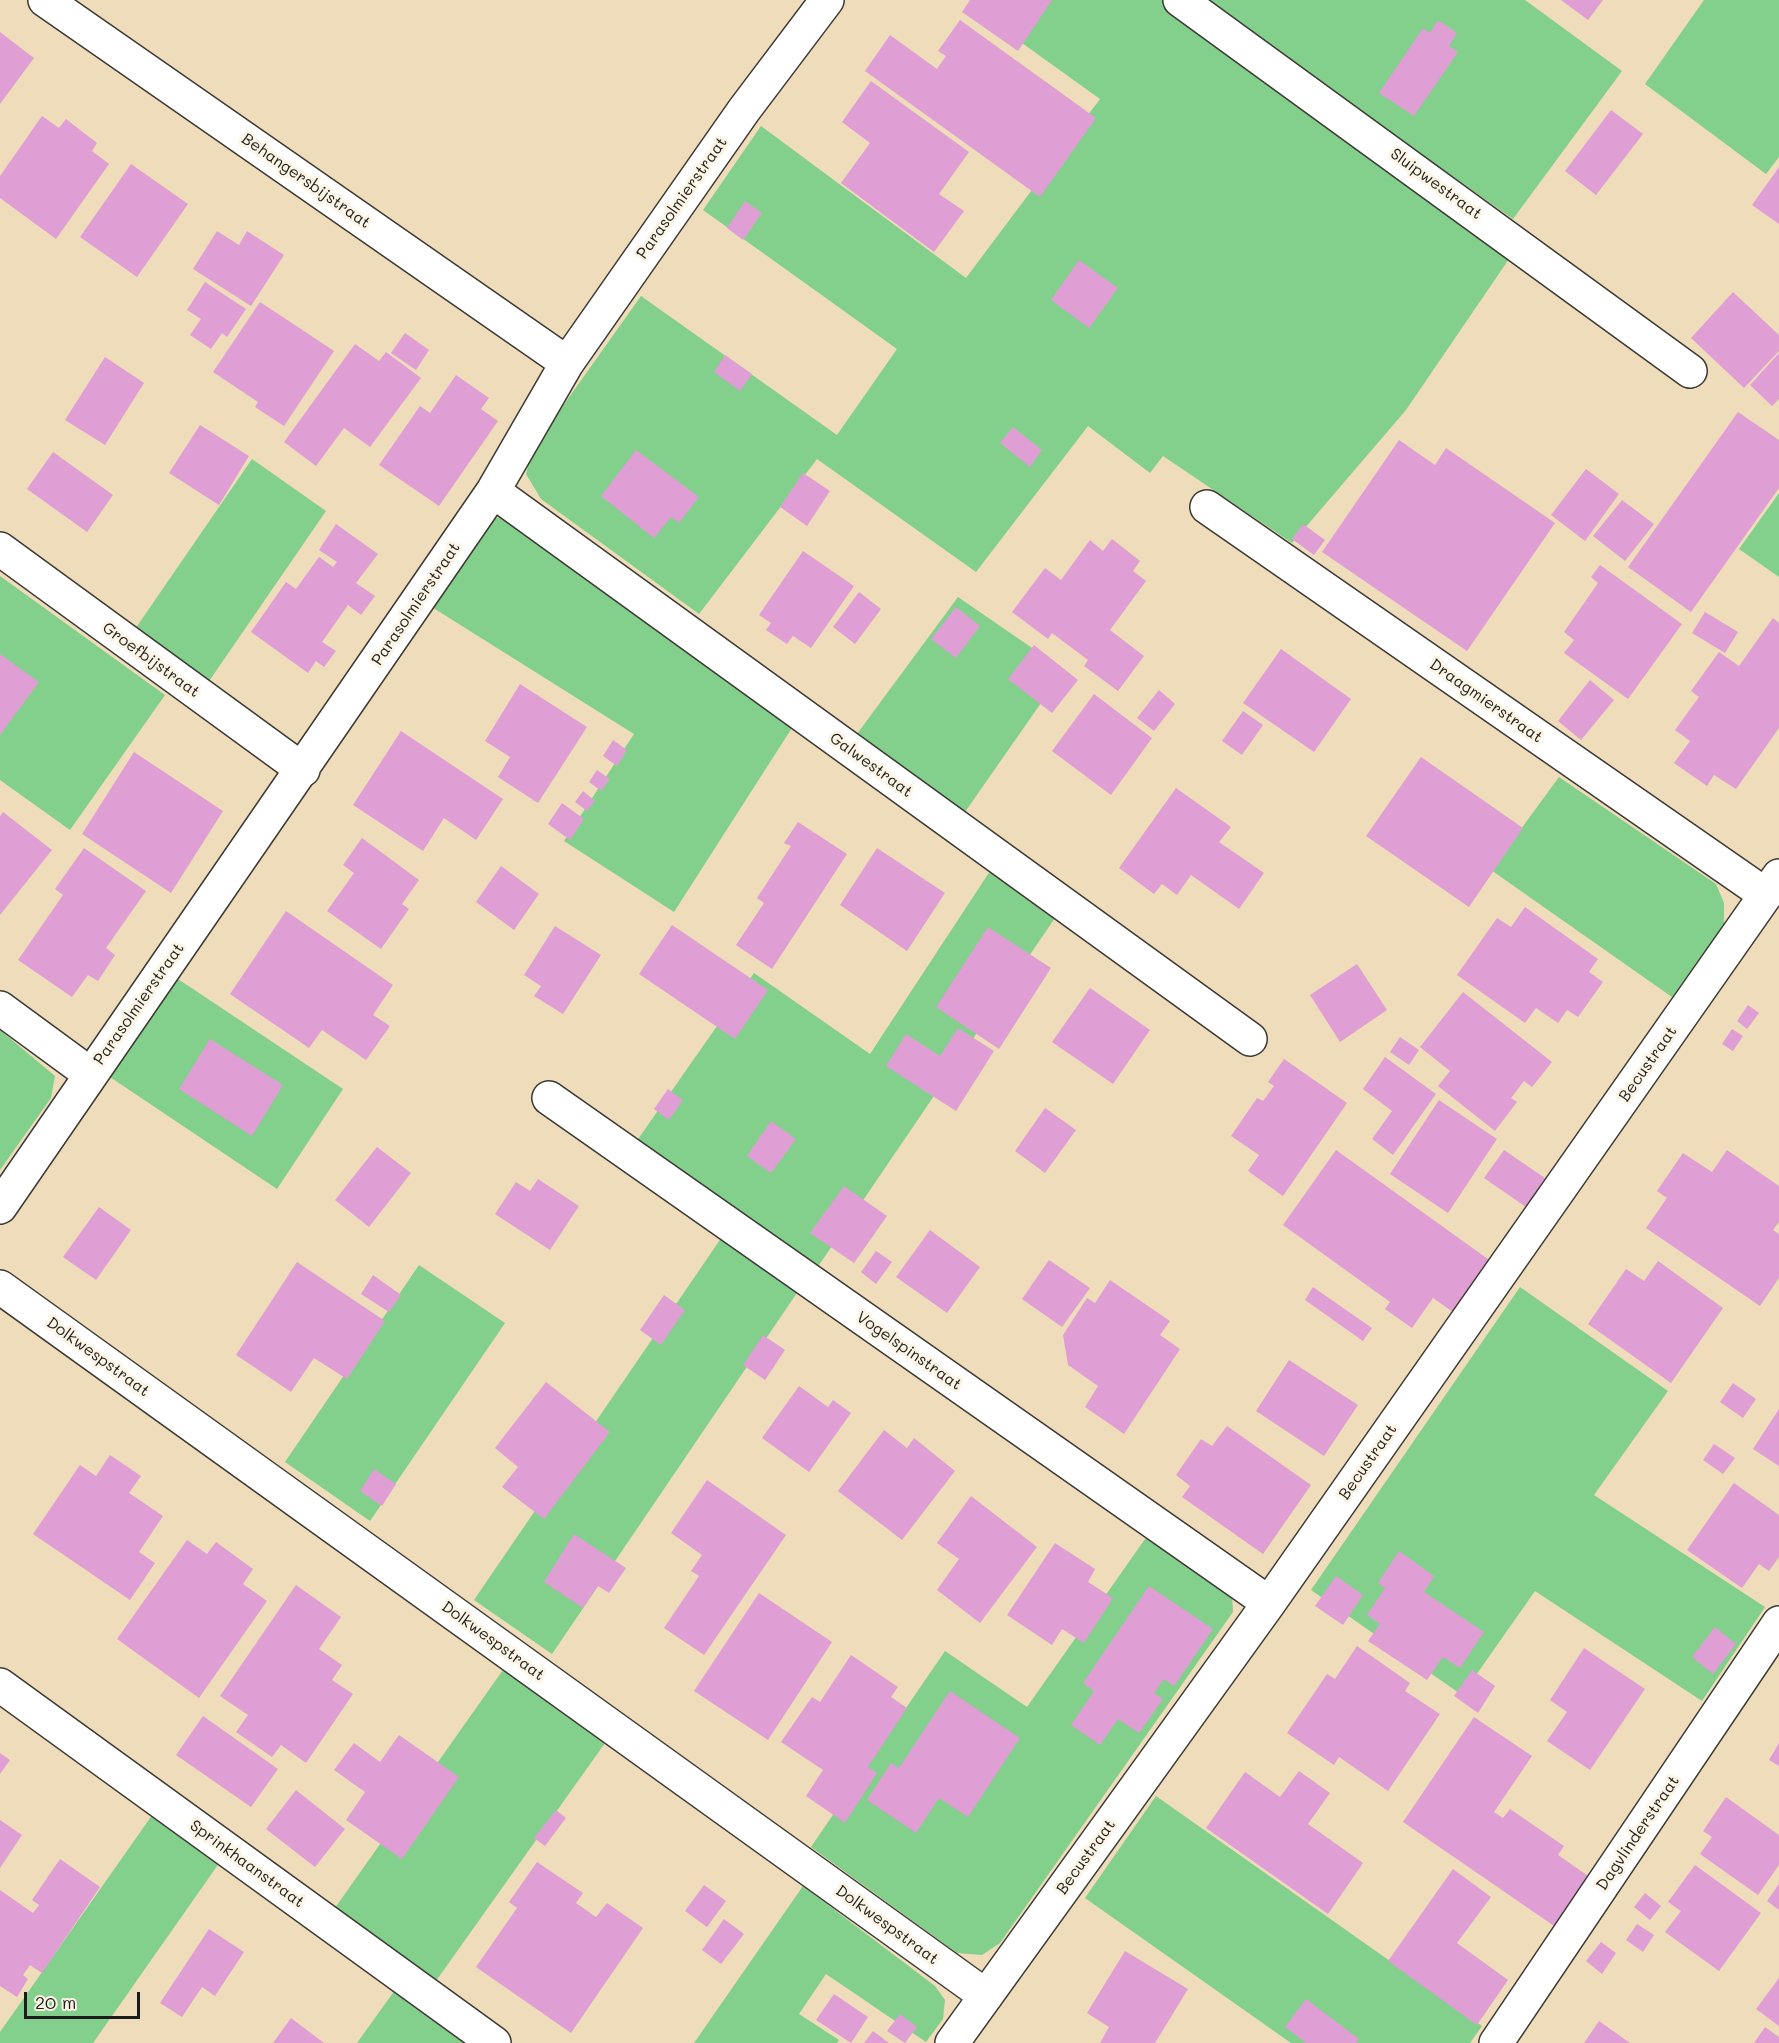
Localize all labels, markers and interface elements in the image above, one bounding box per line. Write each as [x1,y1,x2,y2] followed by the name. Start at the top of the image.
[238,129,374,233] street label: Behangersbijstraat
[633,133,731,263] street label: Parasolmierstraat
[1386,144,1486,224] street label: Sluipwestraat
[368,539,464,669] street label: Parasolmierstraat
[99,618,203,702] street label: Groefbijstraat
[1426,655,1546,747] street label: Draagmierstraat
[826,728,916,802] street label: Galwestraat
[90,939,188,1069] street label: Parasolmierstraat
[1615,1023,1681,1105] street label: Becustraat
[853,1308,965,1394] street label: Vogelspinstraat
[43,1313,153,1401] street label: Dolkwespstraat
[1335,1421,1401,1503] street label: Becustraat
[438,1597,548,1685] street label: Dolkwespstraat
[1592,1772,1684,1894] street label: Dagvlinderstraat
[186,1816,308,1912] street label: Sprinkhaanstraat
[1052,1816,1120,1898] street label: Becustraat
[832,1881,942,1969] street label: Dolkwespstraat
[27,1980,142,2018] scale bar
[35,1990,76,2014] text: 20 m

